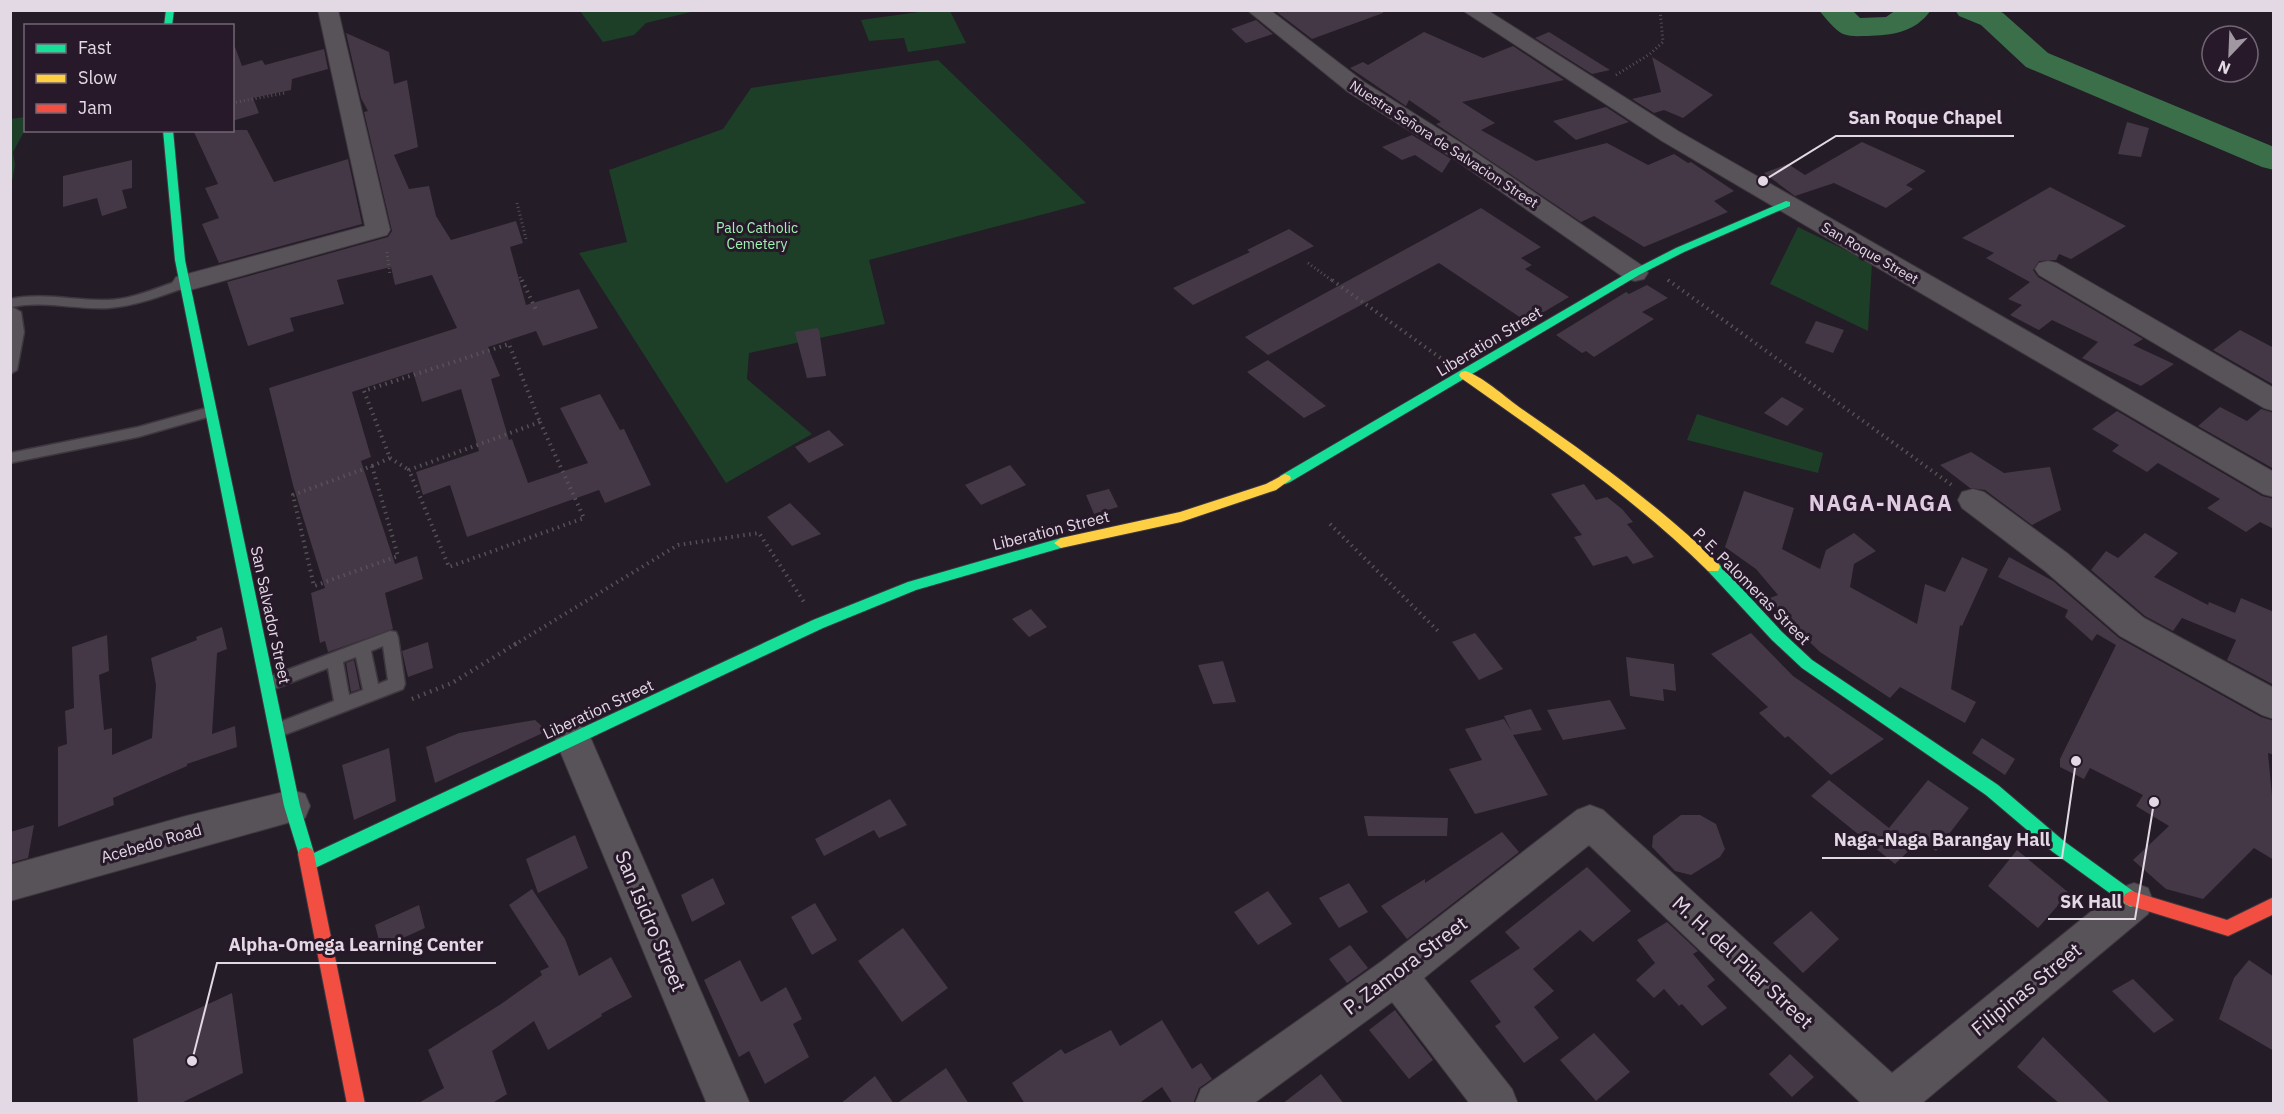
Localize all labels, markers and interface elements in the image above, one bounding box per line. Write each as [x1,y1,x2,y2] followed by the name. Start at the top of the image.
[24,24,234,132] legend
[2200,24,2260,84] north arrow
[78,36,112,59] text: Fast
[2215,56,2233,79] text: N
[78,66,117,89] text: Slow
[1346,76,1542,212] street label: Nuestra Señora de Salvacion Street
[78,96,113,119] text: Jam
[1836,100,2014,136] callout: San Roque Chapel
[1848,106,2002,129] text: San Roque Chapel
[1818,218,1922,288] street label: San Roque Street
[716,219,798,253] park label: Palo Catholic Cemetery
[1433,302,1545,380] street label: Liberation Street
[1809,488,1953,517] district label: NAGA-NAGA
[990,506,1112,554] street label: Liberation Street
[1689,523,1815,649] street label: P. E. Palomeras Street
[247,544,295,686] street label: San Salvador Street
[540,675,656,743] street label: Liberation Street
[98,819,204,867] street label: Acebedo Road
[1822,822,2062,858] callout: Naga-Naga Barangay Hall
[1834,828,2051,851] text: Naga-Naga Barangay Hall
[609,846,693,996] street label: San Isidro Street
[2048,883,2135,919] callout: SK Hall
[1667,890,1819,1034] street label: M. H. del Pilar Street
[2060,890,2123,913] text: SK Hall
[1337,909,1473,1021] street label: P. Zamora Street
[217,927,496,963] callout: Alpha-Omega Learning Center
[228,933,484,956] text: Alpha-Omega Learning Center
[1965,936,2087,1042] street label: Filipinas Street

